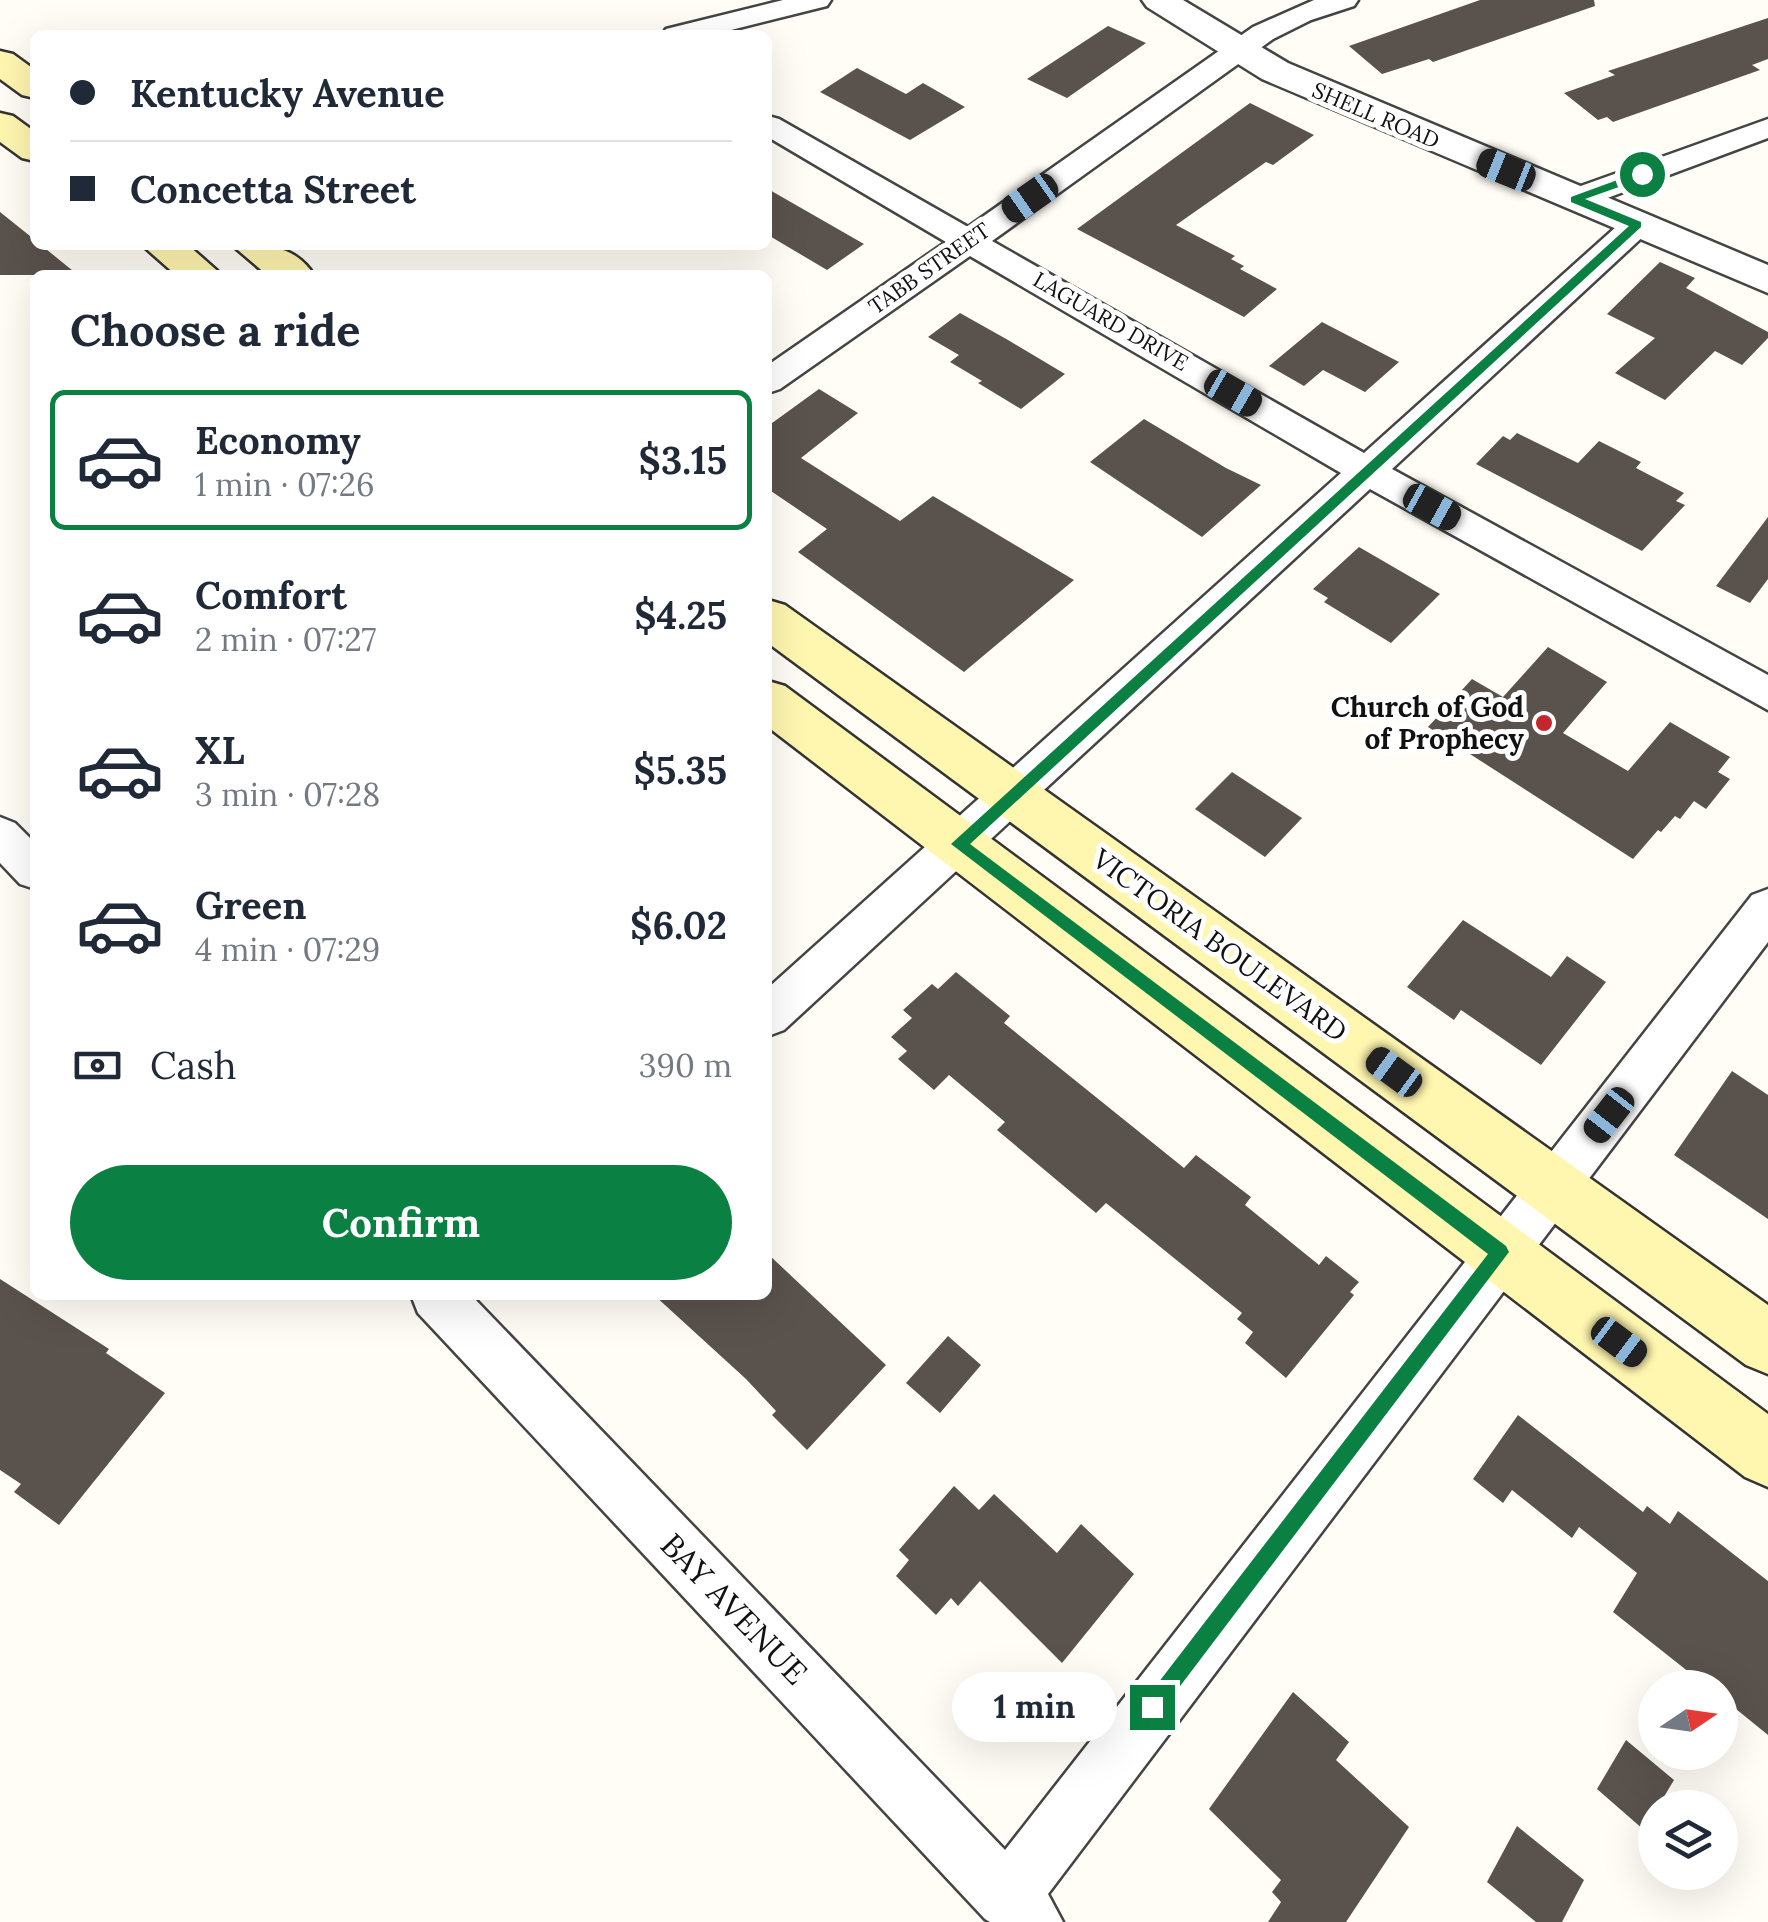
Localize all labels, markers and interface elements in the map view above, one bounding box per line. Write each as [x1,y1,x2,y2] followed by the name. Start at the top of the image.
[130,69,445,117] text: Kentucky Avenue
[1308,76,1444,154] street label: SHELL ROAD
[1473,145,1539,195] car
[1620,152,1665,197] route start
[130,165,416,213] text: Concetta Street
[997,169,1063,227] car
[863,216,995,320] street label: TABB STREET
[1028,265,1194,377] street label: LAGUARD DRIVE
[70,301,360,358] text: Choose a ride
[1200,365,1266,421] car
[75,415,165,505] icon: car
[195,416,361,464] text: Economy
[639,436,727,484] text: $3.15
[195,464,375,505] text: 1 min · 07:26
[1398,479,1466,535] car
[75,570,165,660] icon: car
[195,571,347,619] text: Comfort
[634,591,727,639] text: $4.25
[195,619,376,660] text: 2 min · 07:27
[1331,689,1525,757] place label: Church of God of Prophecy
[1533,712,1555,734] marker: Church of God of Prophecy
[75,725,165,815] icon: car
[195,726,245,774] text: XL
[633,746,727,794] text: $5.35
[195,774,380,815] text: 3 min · 07:28
[1085,840,1354,1049] street label: VICTORIA BOULEVARD
[75,880,165,970] icon: car
[195,881,307,929] text: Green
[630,901,727,949] text: $6.02
[195,929,380,970] text: 4 min · 07:29
[70,1038,125,1093] icon: cash
[150,1041,237,1089] text: Cash
[1361,1042,1427,1102] car
[639,1045,732,1086] text: 390 m
[1579,1082,1639,1148] car
[70,1165,732,1280] button: Confirm
[1586,1312,1652,1372] car
[652,1524,817,1693] street label: BAY AVENUE
[1638,1670,1738,1770] north arrow
[1638,1670,1738,1890] map controls
[952,1672,1117,1742] callout: 1 min
[1130,1685,1175,1730] route end
[994,1686,1075,1727] text: 1 min
[1638,1790,1738,1890] button: layers

